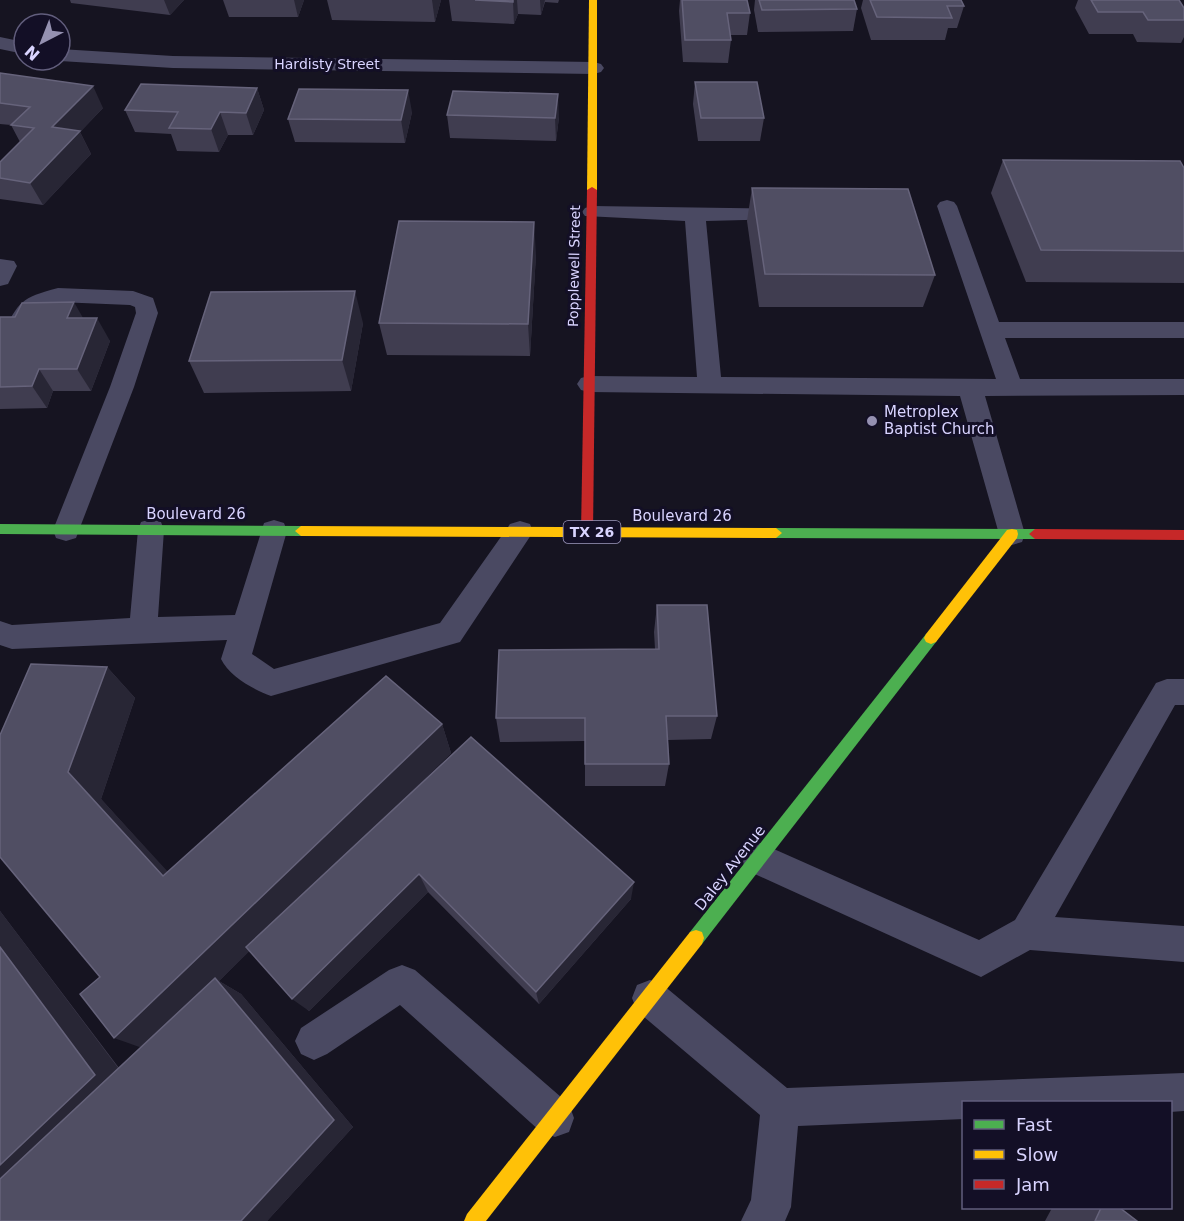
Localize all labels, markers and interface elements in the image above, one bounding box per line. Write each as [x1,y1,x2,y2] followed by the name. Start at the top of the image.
[12,12,72,72] north arrow
[21,41,44,64] text: N
[274,56,380,72] street label: Hardisty Street
[565,205,583,327] street label: Popplewell Street
[884,403,995,438] place label: Metroplex Baptist Church
[865,414,879,428] marker: Metroplex Baptist Church
[146,505,246,523] street label: Boulevard 26
[632,507,732,525] street label: Boulevard 26
[564,521,620,543] road number: TX 26
[691,822,769,914] street label: Daley Avenue
[962,1101,1172,1209] legend
[1016,1114,1052,1135] text: Fast
[1016,1144,1058,1165] text: Slow
[1015,1174,1050,1195] text: Jam

